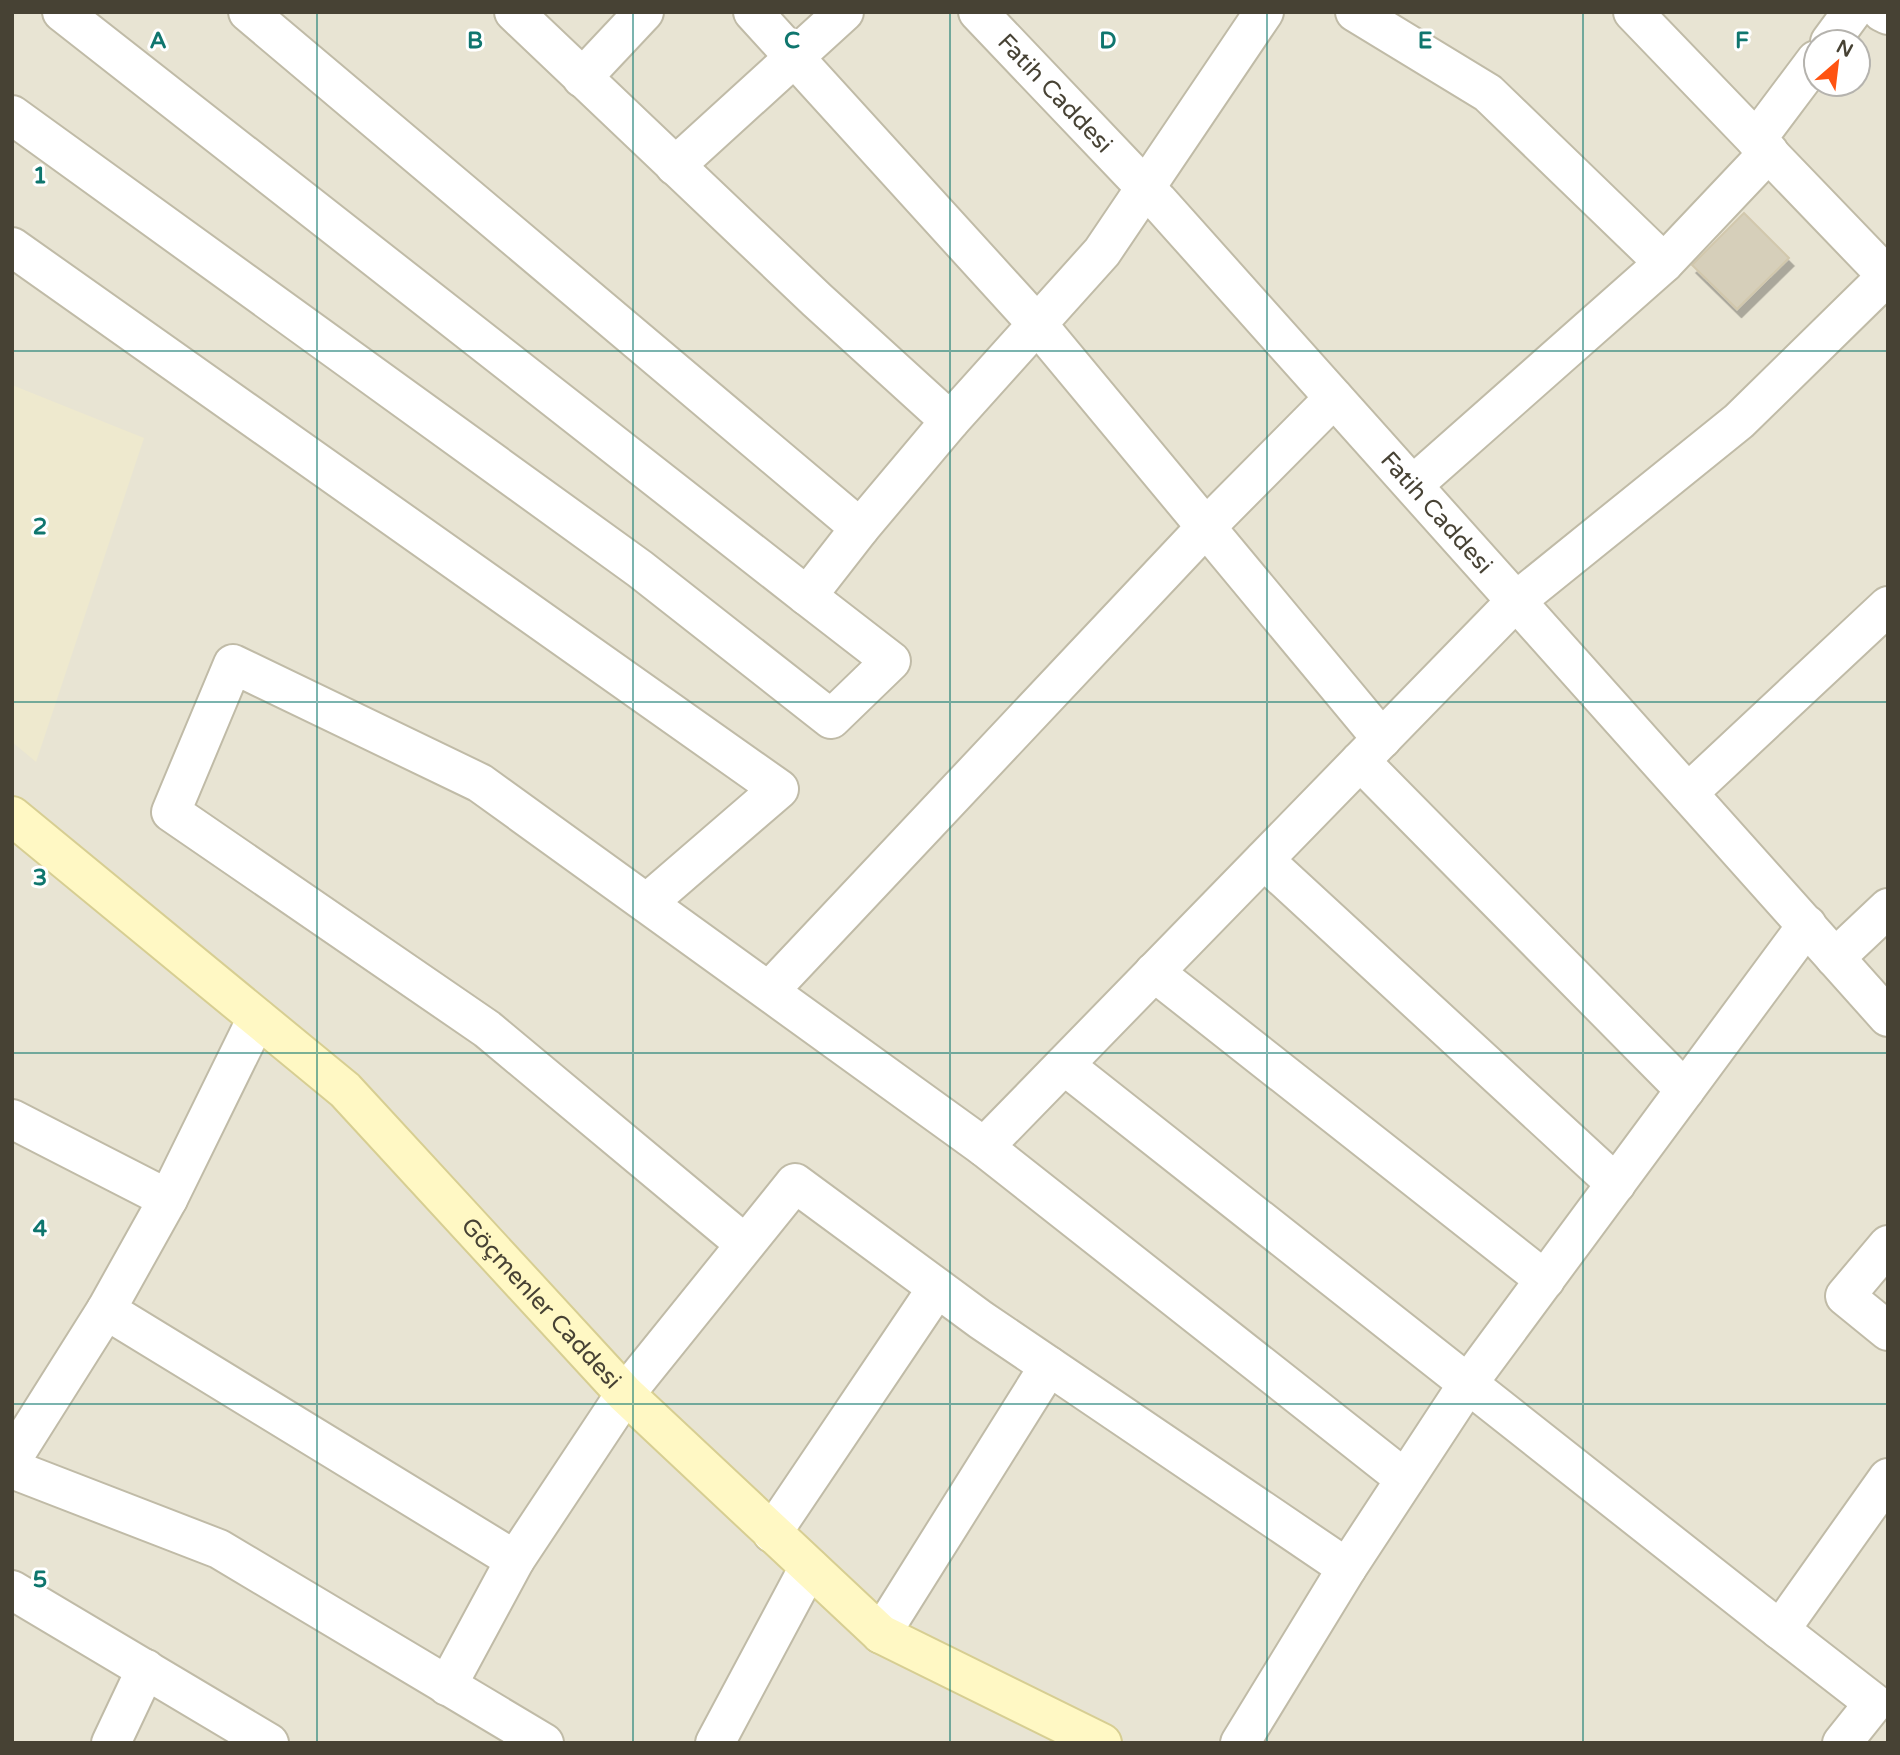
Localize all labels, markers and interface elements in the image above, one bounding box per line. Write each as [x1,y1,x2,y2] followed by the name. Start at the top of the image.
[149,27,167,55] text: A
[467,27,483,55] text: B
[784,27,800,55] text: C
[992,27,1119,159] street label: Fatih Caddesi
[1099,27,1117,55] text: D
[1418,27,1432,55] text: E
[1735,27,1749,55] text: F
[1802,28,1872,98] north arrow
[1833,36,1856,62] text: N
[33,162,47,190] text: 1
[1375,446,1499,579] street label: Fatih Caddesi
[33,513,47,541] text: 2
[33,864,47,892] text: 3
[455,1211,627,1395] street label: Göçmenler Caddesi
[33,1215,48,1243] text: 4
[33,1566,47,1594] text: 5

